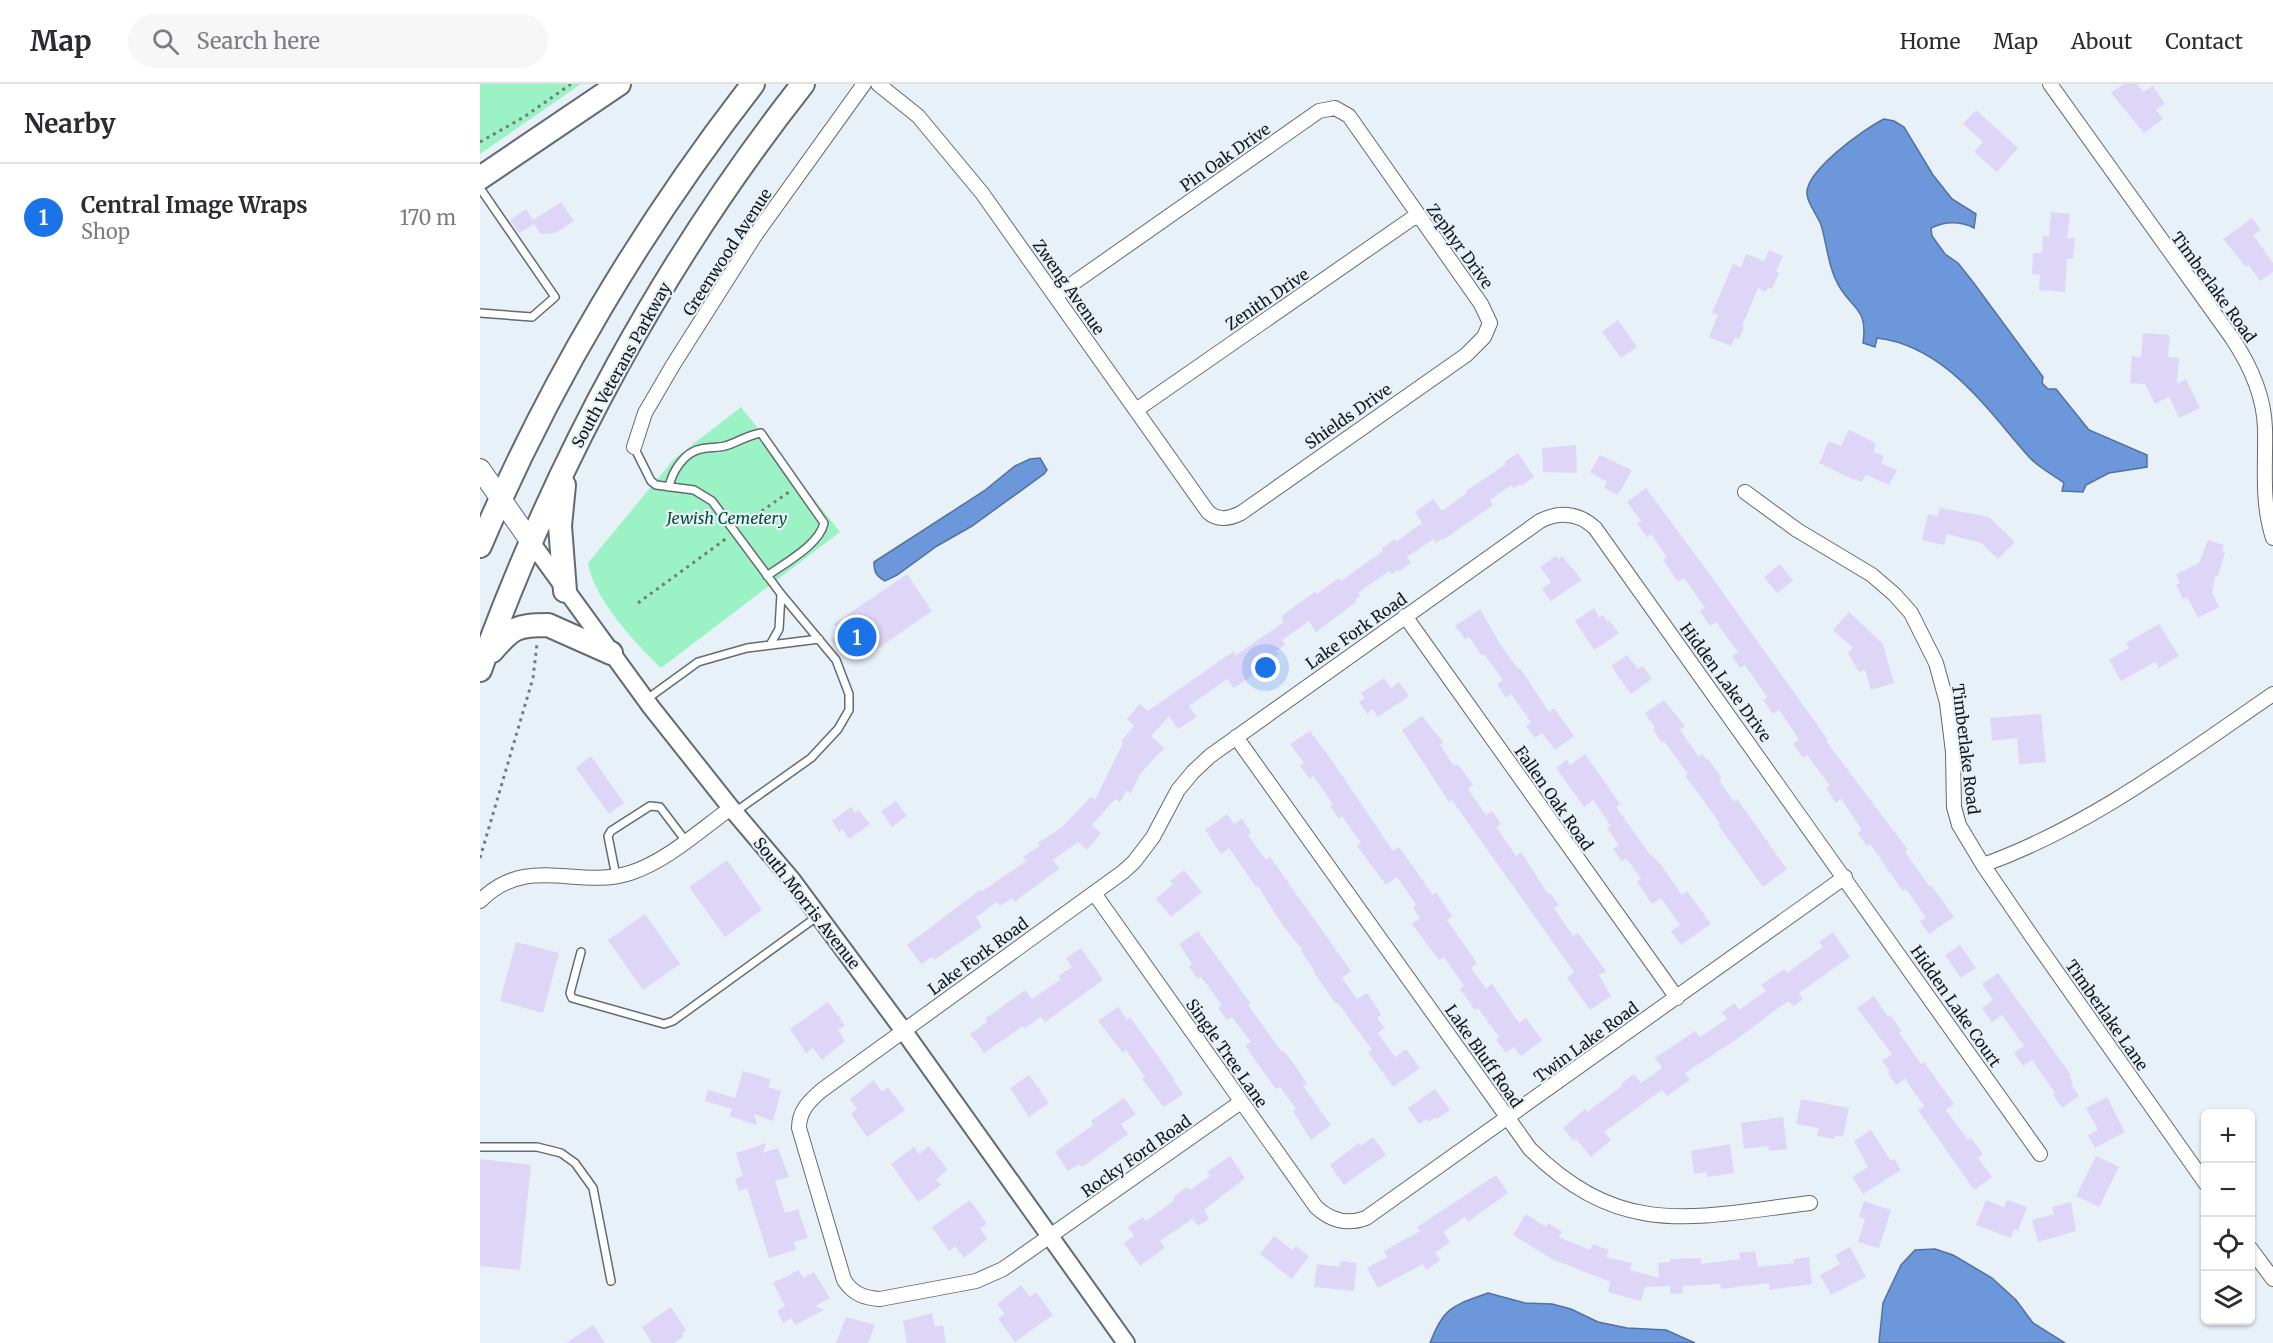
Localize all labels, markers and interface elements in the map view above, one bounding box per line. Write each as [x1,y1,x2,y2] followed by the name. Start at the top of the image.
[128,14,548,68] search box
[30,23,92,59] text: Map
[149,25,182,58] icon: search
[197,27,320,55] text: Search here
[1900,28,1960,55] text: Home
[1993,28,2038,55] text: Map
[2071,28,2132,55] text: About
[2165,28,2243,55] text: Contact
[24,107,116,140] text: Nearby
[1176,119,1274,195] street label: Pin Oak Drive
[678,184,776,320] street label: Greenwood Avenue
[81,191,308,219] text: Central Image Wraps
[1422,200,1498,292] street label: Zephyr Drive
[39,205,48,230] text: 1
[400,205,456,230] text: 170 m
[81,219,130,244] text: Shop
[2167,228,2261,346] street label: Timberlake Road
[1029,236,1109,338] street label: Zweng Avenue
[1222,264,1312,334] street label: Zenith Drive
[567,278,675,451] street label: South Veterans Parkway
[1301,379,1395,453] street label: Shields Drive
[665,508,788,528] park label: Jewish Cemetery
[1302,589,1411,673] street label: Lake Fork Road
[838,614,877,660] pin: 1
[1676,618,1776,746] street label: Hidden Lake Drive
[1251,653,1280,682] your location
[1948,683,1984,816] street label: Timberlake Road
[1510,742,1598,855] street label: Fallen Oak Road
[749,833,865,973] street label: South Morris Avenue
[924,913,1032,999] street label: Lake Fork Road
[1907,941,2006,1071] street label: Hidden Lake Court
[2061,956,2153,1074] street label: Timberlake Lane
[1182,995,1272,1111] street label: Single Tree Lane
[1530,997,1643,1087] street label: Twin Lake Road
[1441,1001,1527,1112] street label: Lake Bluff Road
[2201,1109,2255,1325] map controls
[2201,1109,2255,1163] button: +
[1077,1111,1195,1201] street label: Rocky Ford Road
[2201,1163,2255,1217] button: −
[2201,1217,2255,1271] button: locate
[2201,1271,2255,1325] button: layers

